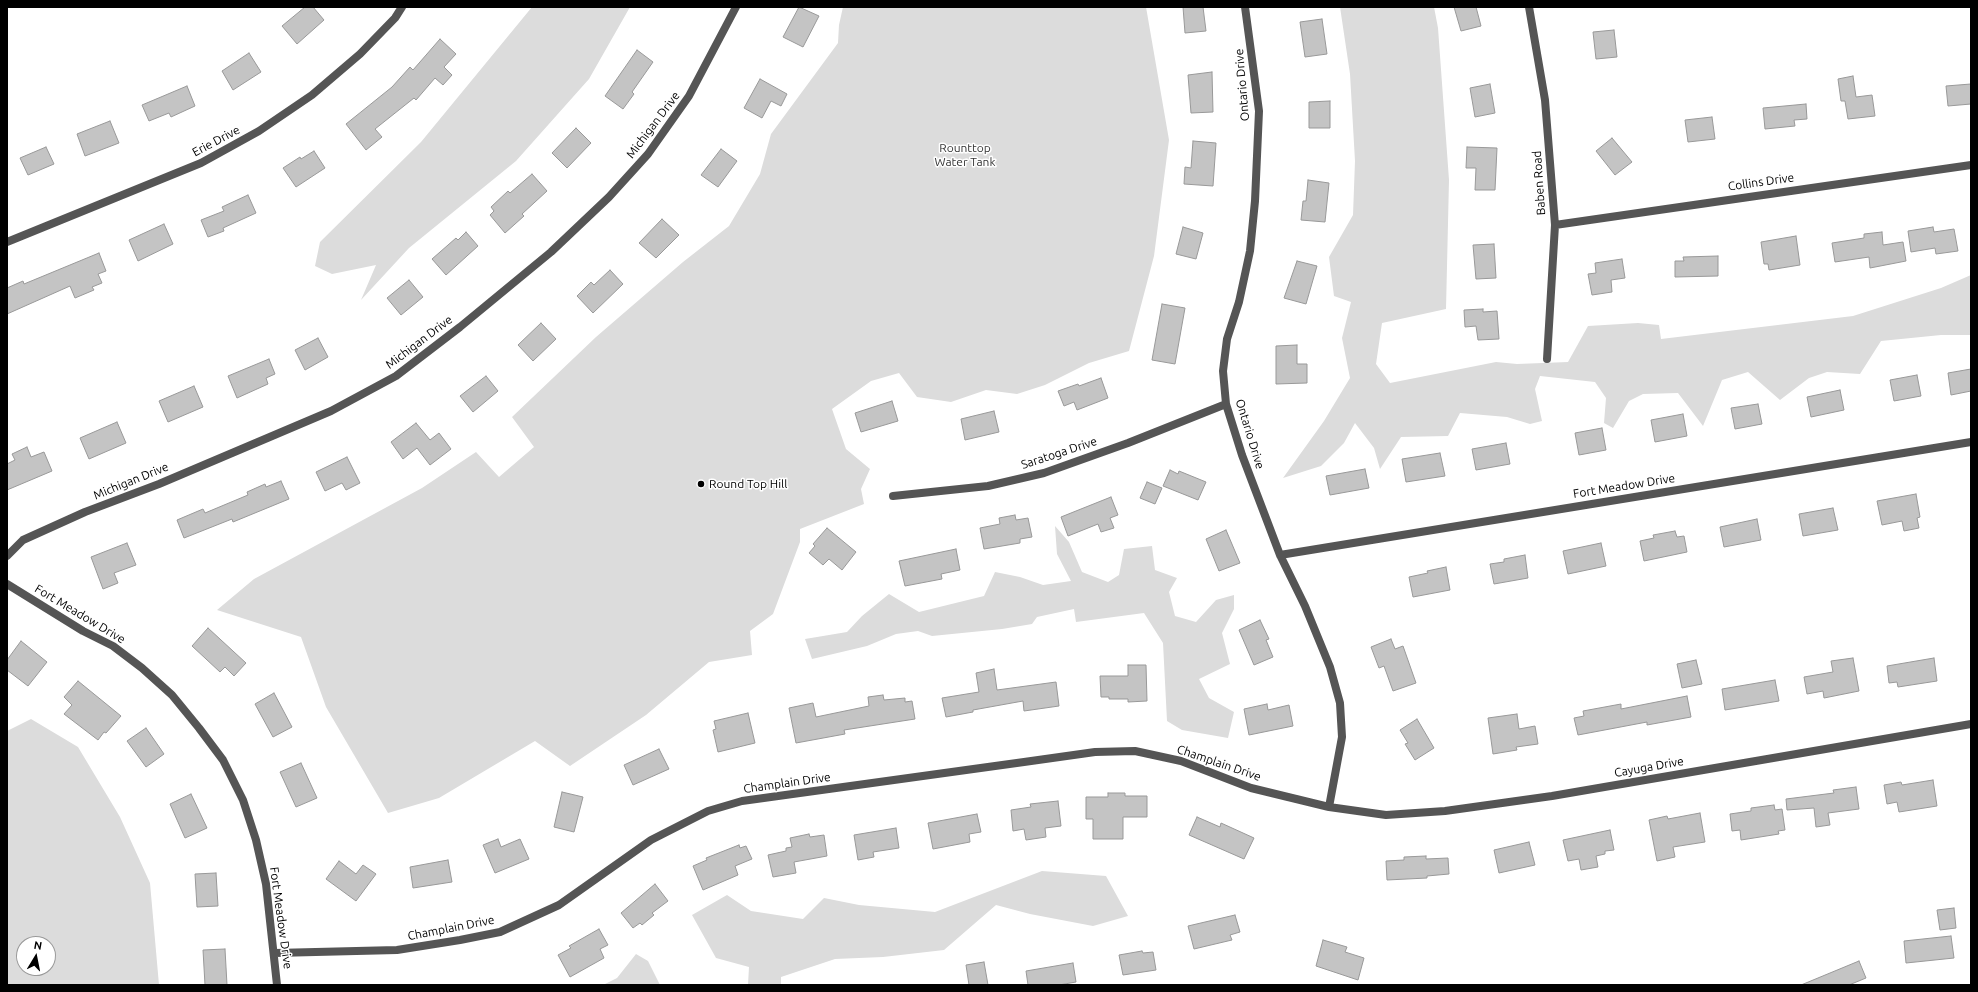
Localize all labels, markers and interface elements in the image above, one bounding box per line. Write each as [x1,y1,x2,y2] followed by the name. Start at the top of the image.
[1232,48,1252,122] street label: Ontario Drive
[623,89,683,161] street label: Michigan Drive
[190,122,242,160] street label: Erie Drive
[935,141,995,169] park label: Rounttop Water Tank
[1530,150,1548,216] street label: Baben Road
[1727,170,1795,194] street label: Collins Drive
[383,312,455,372] street label: Michigan Drive
[1232,397,1268,471] street label: Ontario Drive
[1019,434,1099,472] street label: Saratoga Drive
[91,459,171,503] street label: Michigan Drive
[1572,471,1676,501] street label: Fort Meadow Drive
[709,477,787,491] place label: Round Top Hill
[696,479,706,489] marker: Round Top Hill
[32,581,128,647] street label: Fort Meadow Drive
[1175,742,1263,784] street label: Champlain Drive
[1613,754,1685,780] street label: Cayuga Drive
[742,770,832,796] street label: Champlain Drive
[267,866,295,970] street label: Fort Meadow Drive
[406,913,496,943] street label: Champlain Drive
[16,936,56,976] north arrow
[33,939,43,952] text: N

